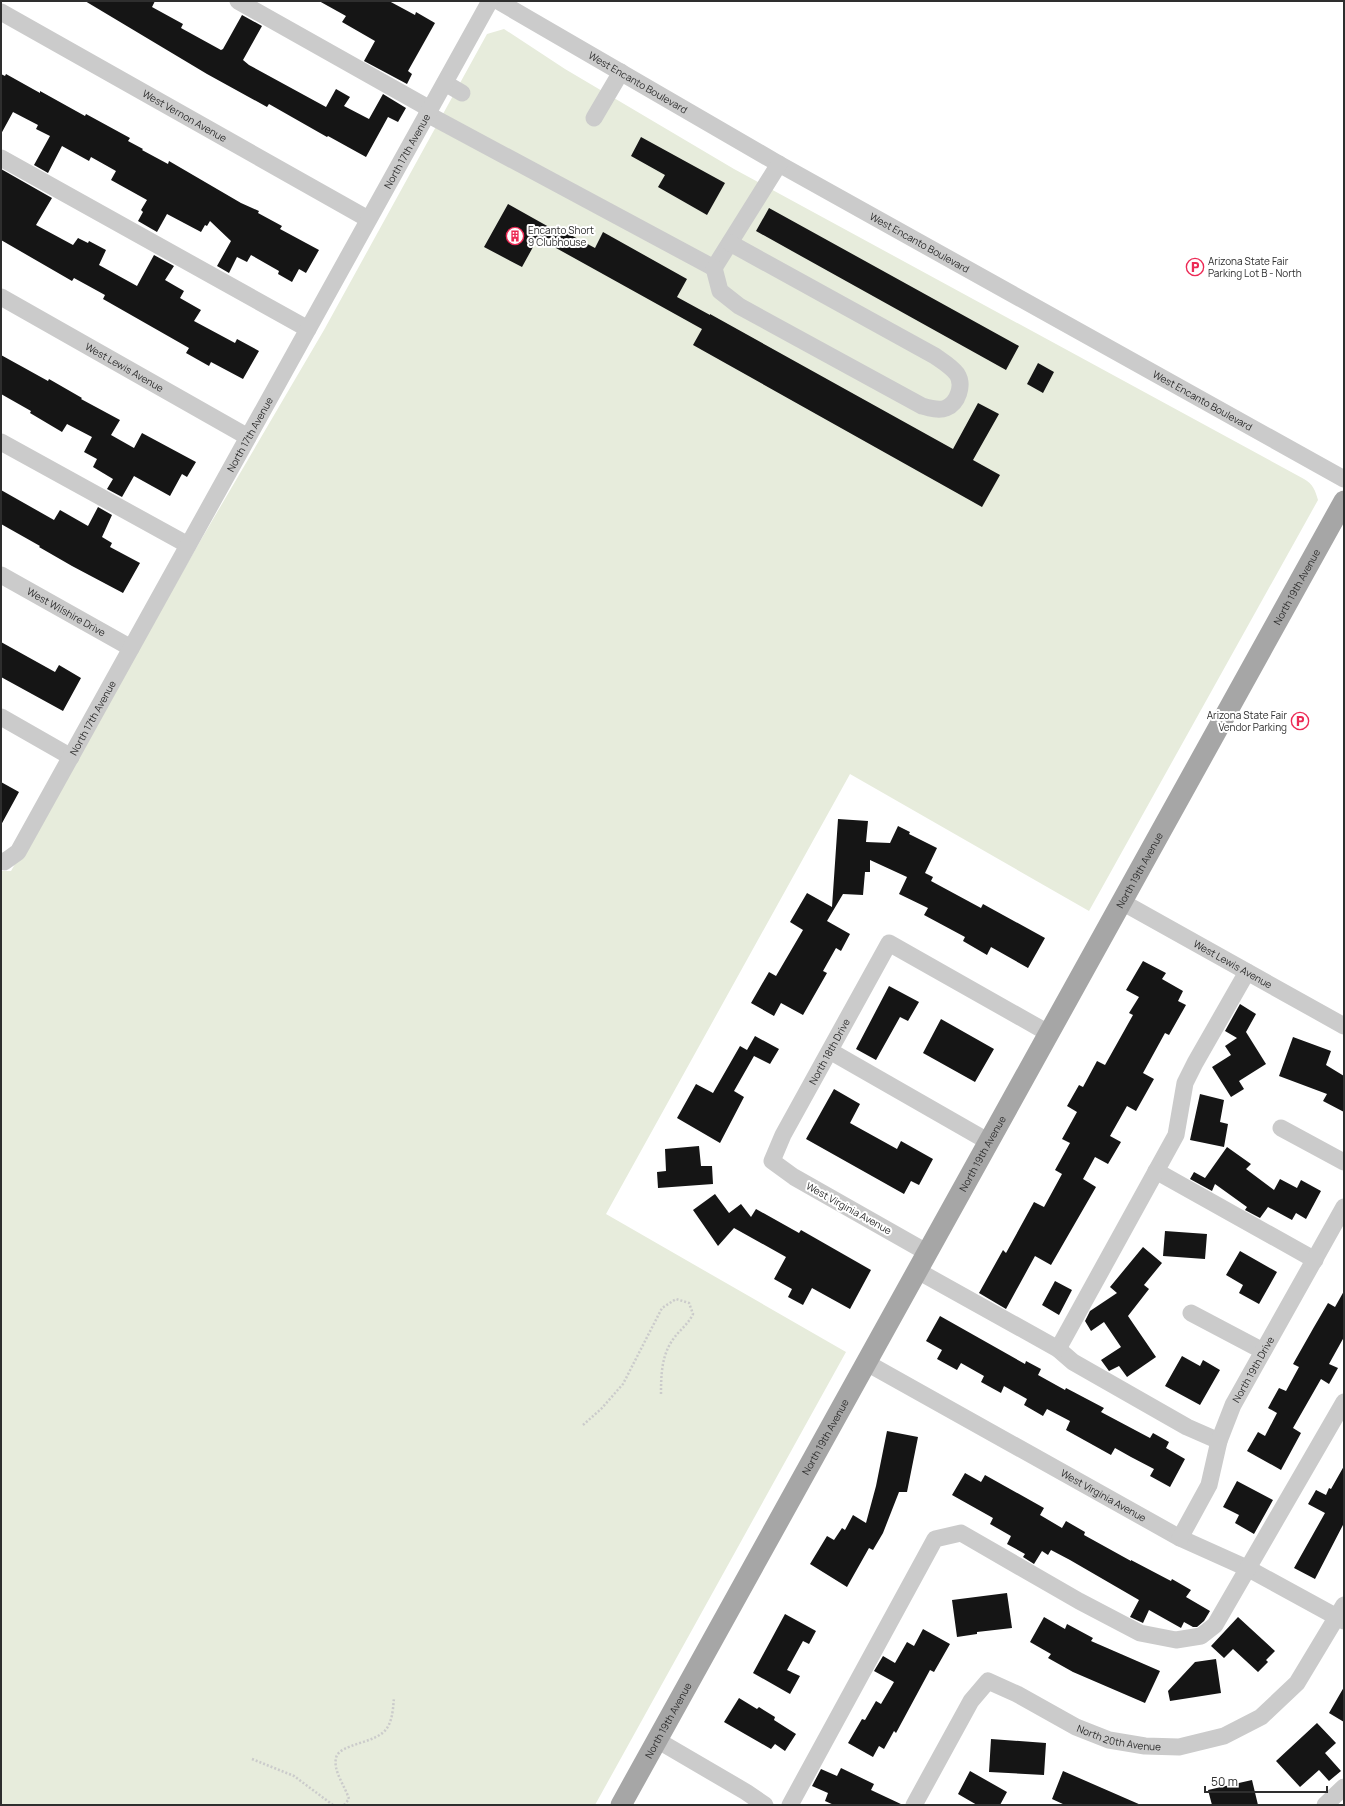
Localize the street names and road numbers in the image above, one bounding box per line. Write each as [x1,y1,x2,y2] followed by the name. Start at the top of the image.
[586,48,690,117] street label: West Encanto Boulevard
[140,86,230,145] street label: West Vernon Avenue
[380,111,433,191] street label: North 17th Avenue
[867,209,972,276] street label: West Encanto Boulevard
[83,339,167,395] street label: West Lewis Avenue
[1150,367,1255,434] street label: West Encanto Boulevard
[223,394,276,474] street label: North 17th Avenue
[1270,546,1323,627] street label: North 19th Avenue
[25,584,108,639] street label: West Wilshire Drive
[66,678,119,758] street label: North 17th Avenue
[1113,829,1166,911] street label: North 19th Avenue
[1191,936,1275,992] street label: West Lewis Avenue
[805,1016,853,1087] street label: North 18th Drive
[956,1113,1009,1194] street label: North 19th Avenue
[804,1179,894,1237] street label: West Virginia Avenue
[1229,1334,1277,1405] street label: North 19th Drive
[798,1396,852,1477] street label: North 19th Avenue
[1058,1466,1149,1525] street label: West Virginia Avenue
[641,1680,695,1761] street label: North 19th Avenue
[1075,1721,1161,1753] street label: North 20th Avenue

